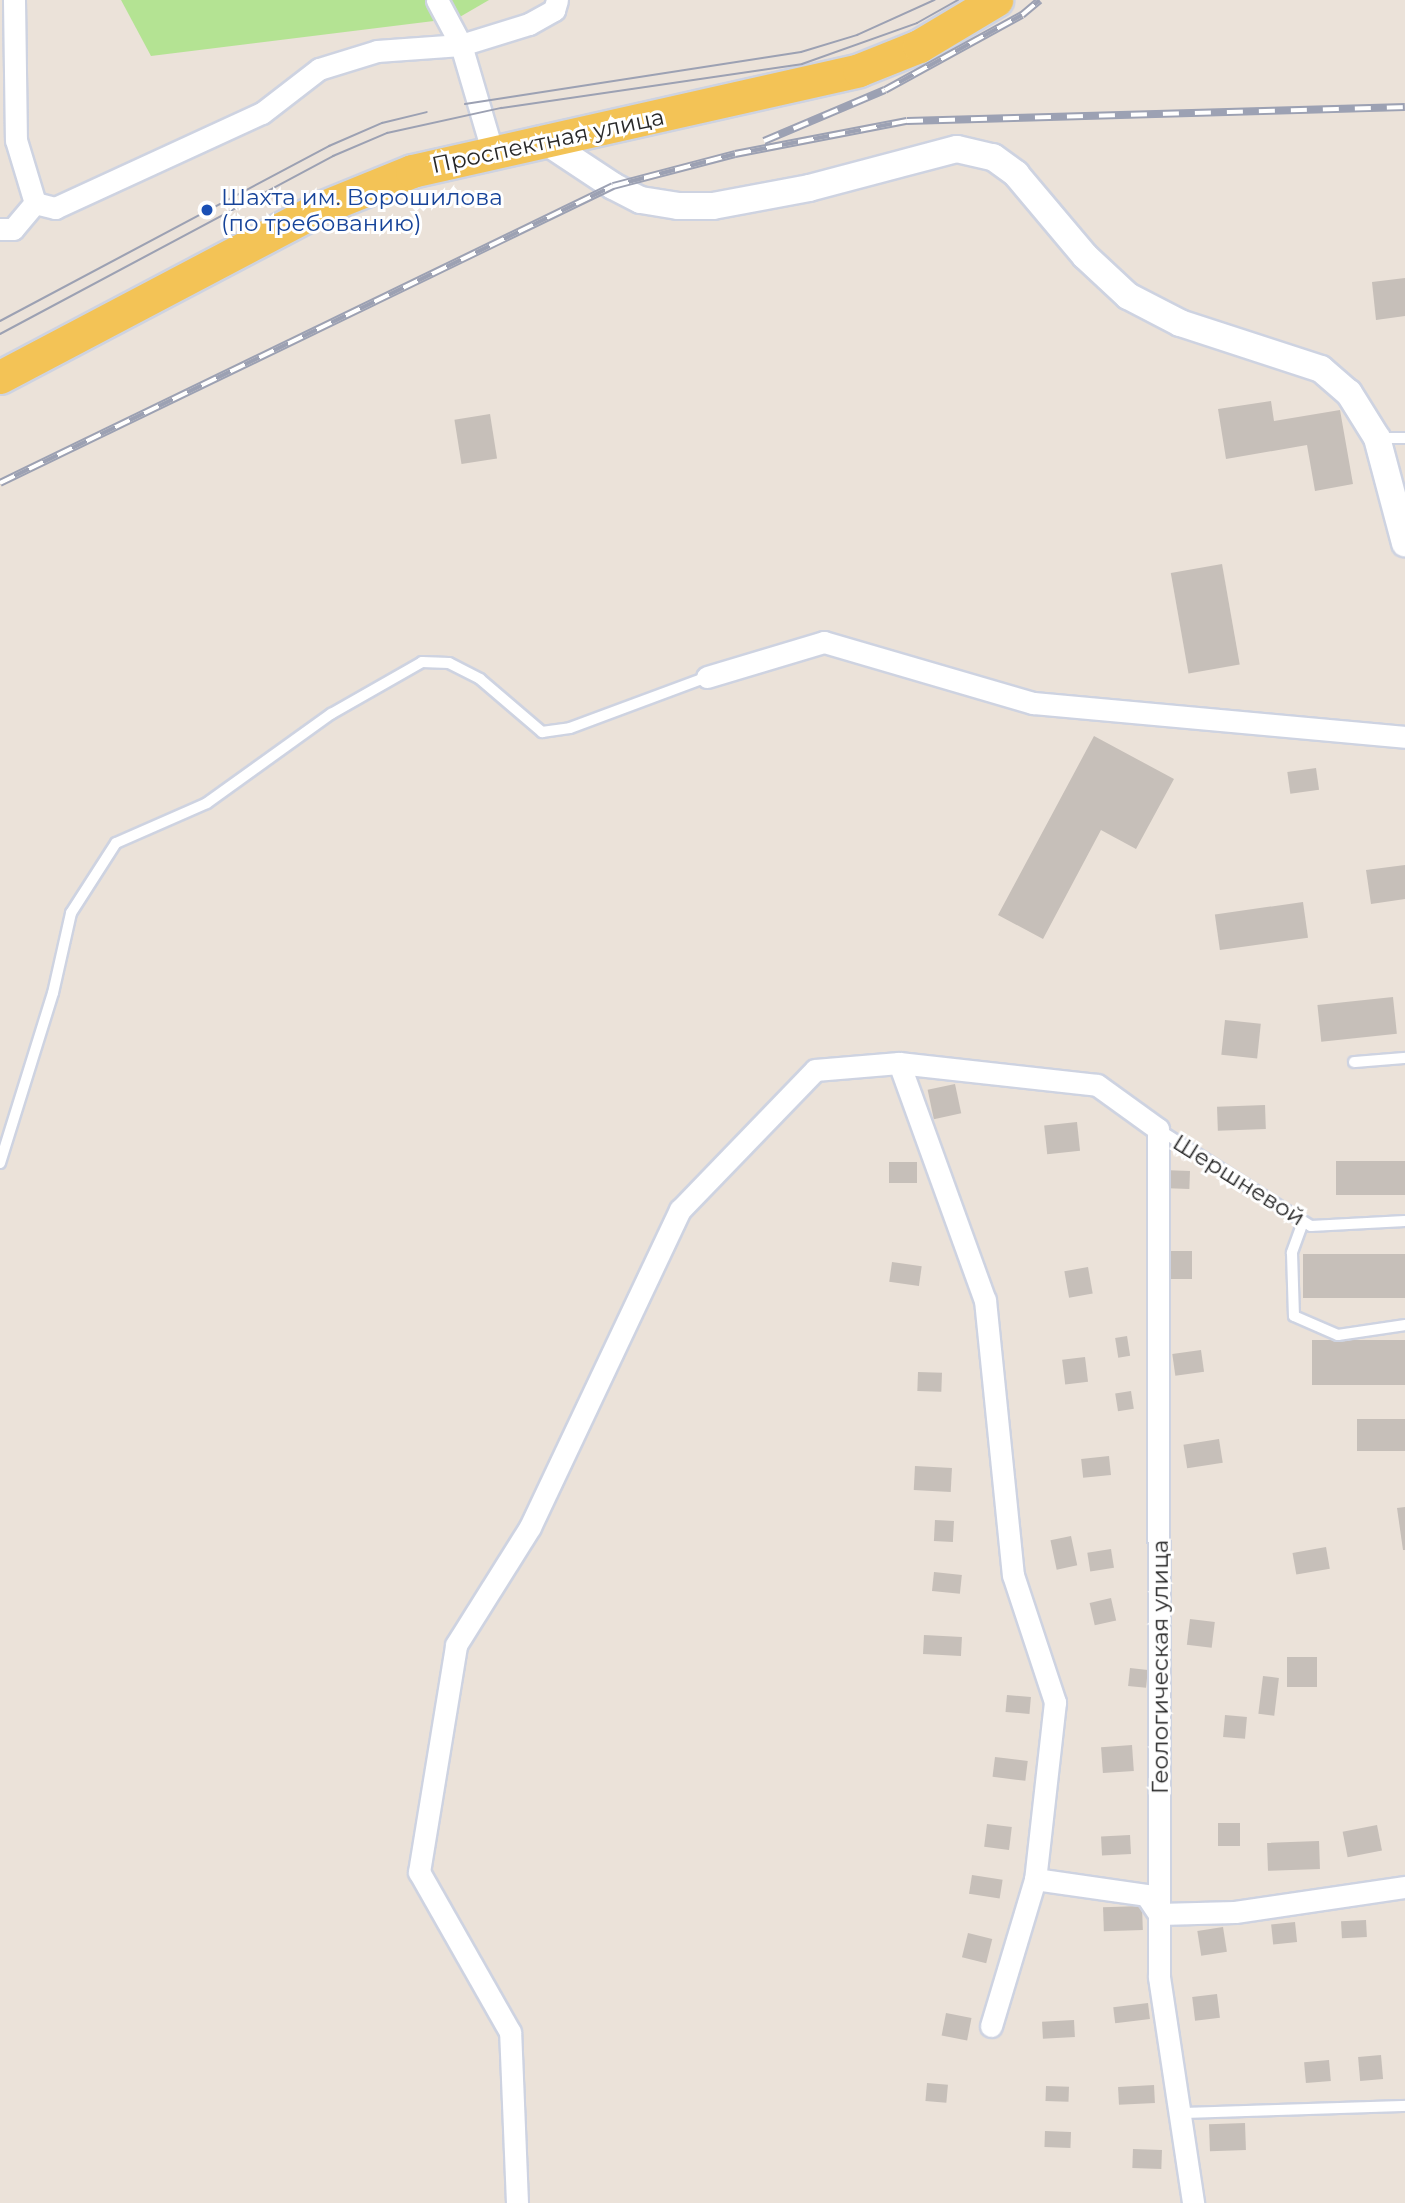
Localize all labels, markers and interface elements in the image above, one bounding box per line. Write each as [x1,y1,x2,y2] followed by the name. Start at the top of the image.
[429,103,667,179] street label: Проспектная улица
[221,183,503,237] place label: Шахта им. Ворошилова (по требованию)
[199,202,215,218] marker: Шахта им. Ворошилова (по требованию)
[1168,1128,1310,1232] street label: Шершневой
[1146,1540,1174,1794] street label: Геологическая улица

